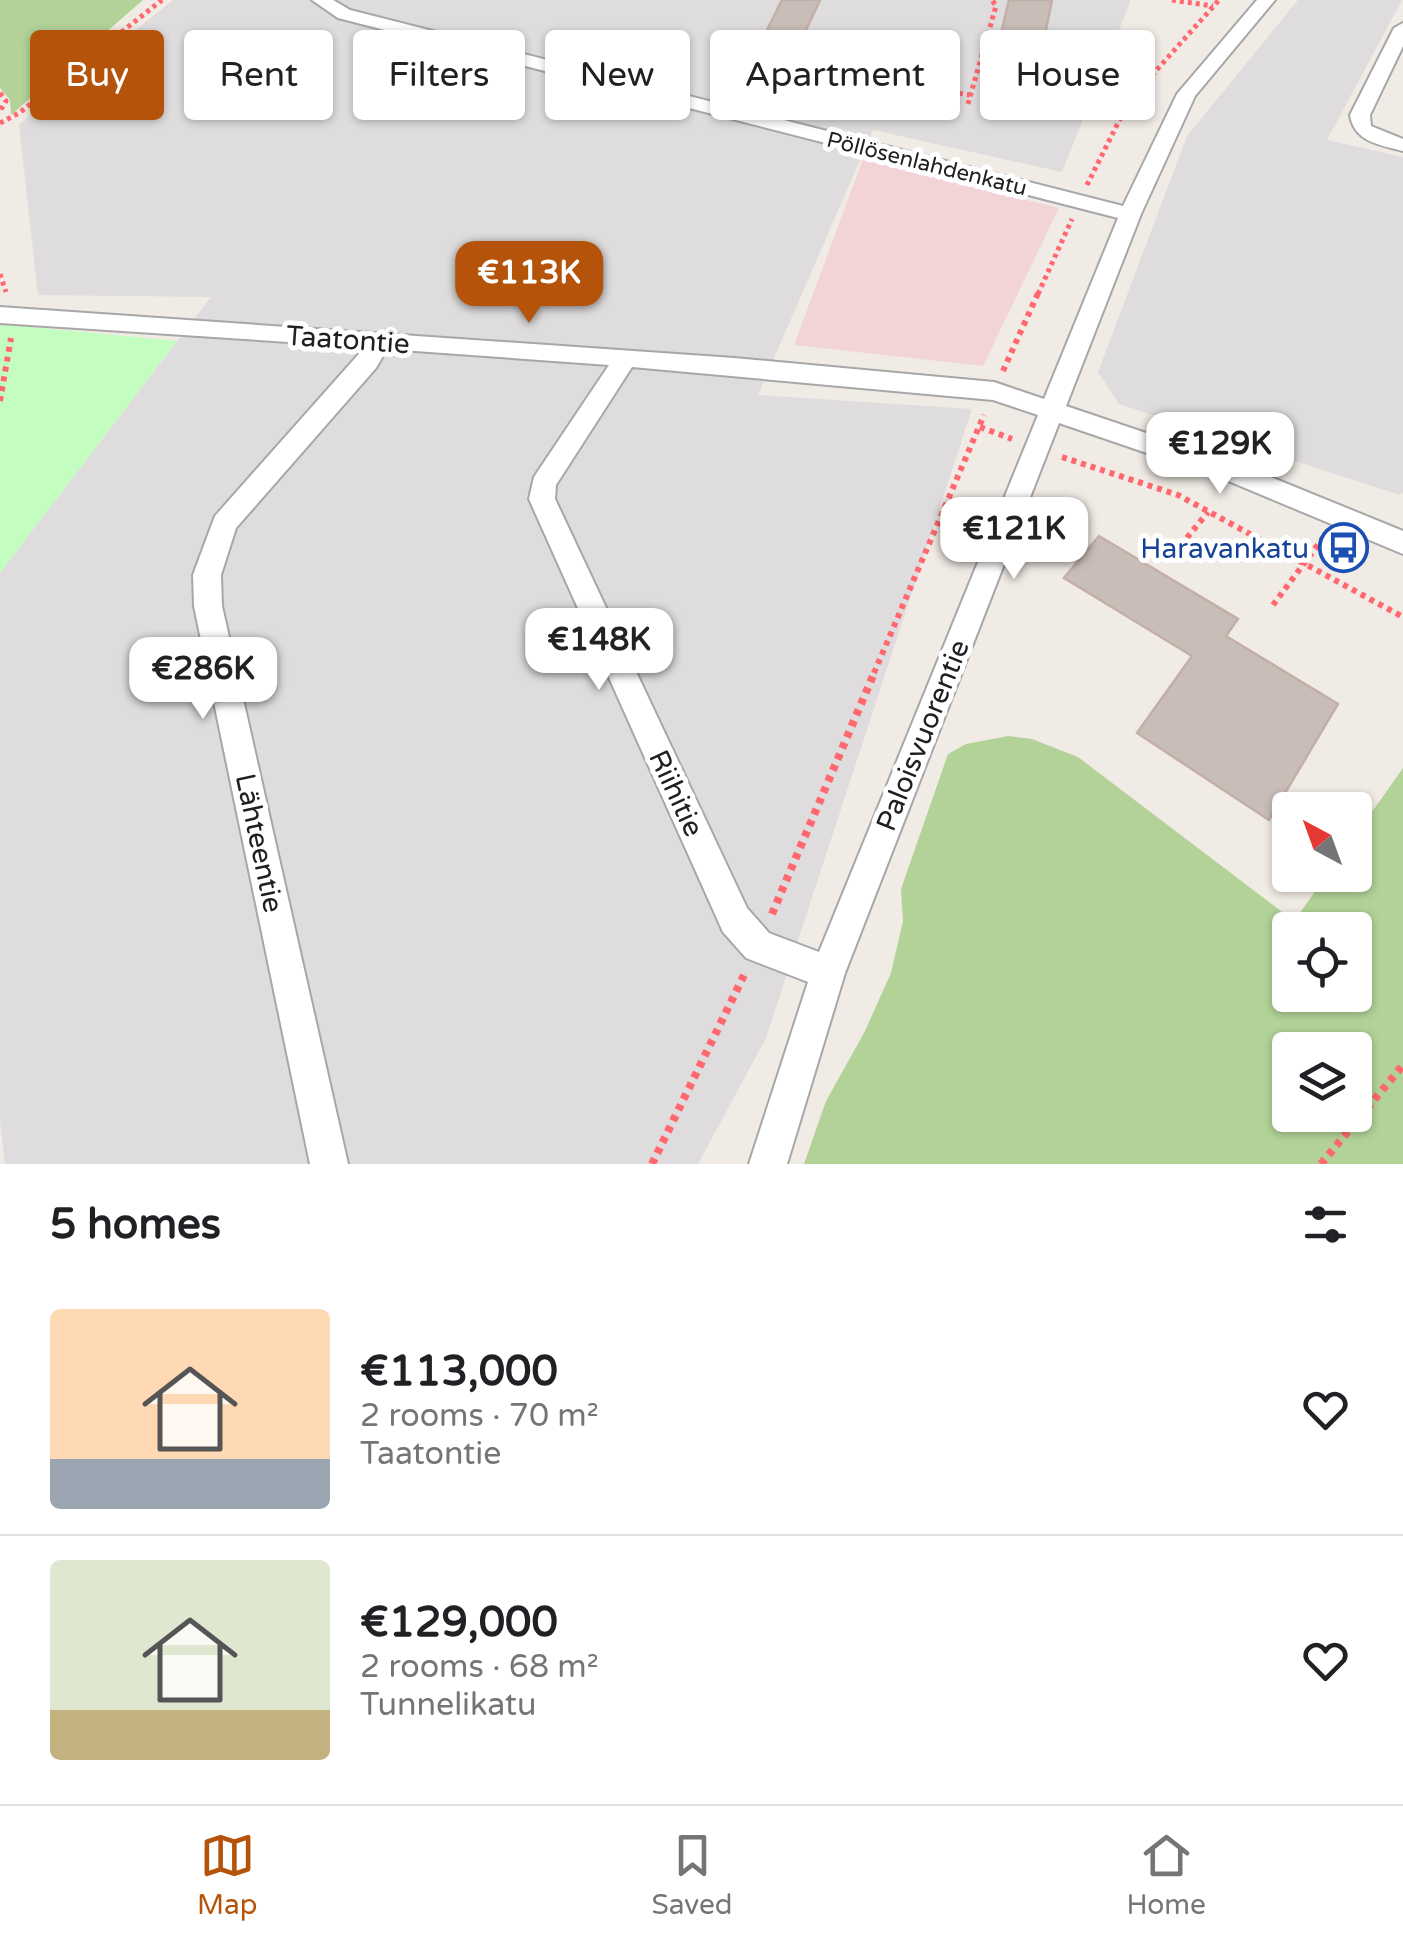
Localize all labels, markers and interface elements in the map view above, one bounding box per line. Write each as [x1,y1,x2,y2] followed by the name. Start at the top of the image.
[30,30,164,120] chip: Buy
[184,30,333,120] chip: Rent
[353,30,525,120] chip: Filters
[545,30,690,120] chip: New
[710,30,960,120] chip: Apartment
[980,30,1155,120] chip: House
[824,127,1029,201] street label: Pöllösenlahdenkatu
[459,241,599,326] pin: €113K
[477,254,581,292] text: €113K
[285,319,411,361] street label: Taatontie
[1150,412,1290,497] pin: €129K
[1168,425,1272,463] text: €129K
[944,497,1084,582] pin: €121K
[962,510,1066,548] text: €121K
[1318,522,1370,574] bus stop icon: Haravankatu
[1140,532,1309,566] place label: Haravankatu
[529,608,669,693] pin: €148K
[547,621,651,659] text: €148K
[869,635,977,836] street label: Paloisvuorentie
[133,637,273,722] pin: €286K
[151,650,255,688] text: €286K
[641,745,711,842] street label: Riihitie
[228,771,290,916] street label: Lähteentie
[1272,792,1372,892] north arrow
[1272,792,1372,1132] map controls
[1272,912,1372,1012] button: locate
[1272,1032,1372,1132] button: layers
[1298,1197,1353,1252] icon: filters
[50,1199,221,1250] text: 5 homes
[360,1346,558,1397] text: €113,000
[130,1349,250,1469] icon: home
[1298,1382,1353,1437] icon: heart
[360,1397,599,1435] text: 2 rooms · 70 m²
[360,1435,501,1473] text: Taatontie
[360,1597,558,1648] text: €129,000
[130,1600,250,1720] icon: home
[1298,1633,1353,1688] icon: heart
[360,1648,599,1686] text: 2 rooms · 68 m²
[360,1686,537,1724] text: Tunnelikatu
[197,1828,258,1922] tab: Map
[652,1828,733,1922] tab: Saved
[1127,1828,1206,1922] tab: Home

